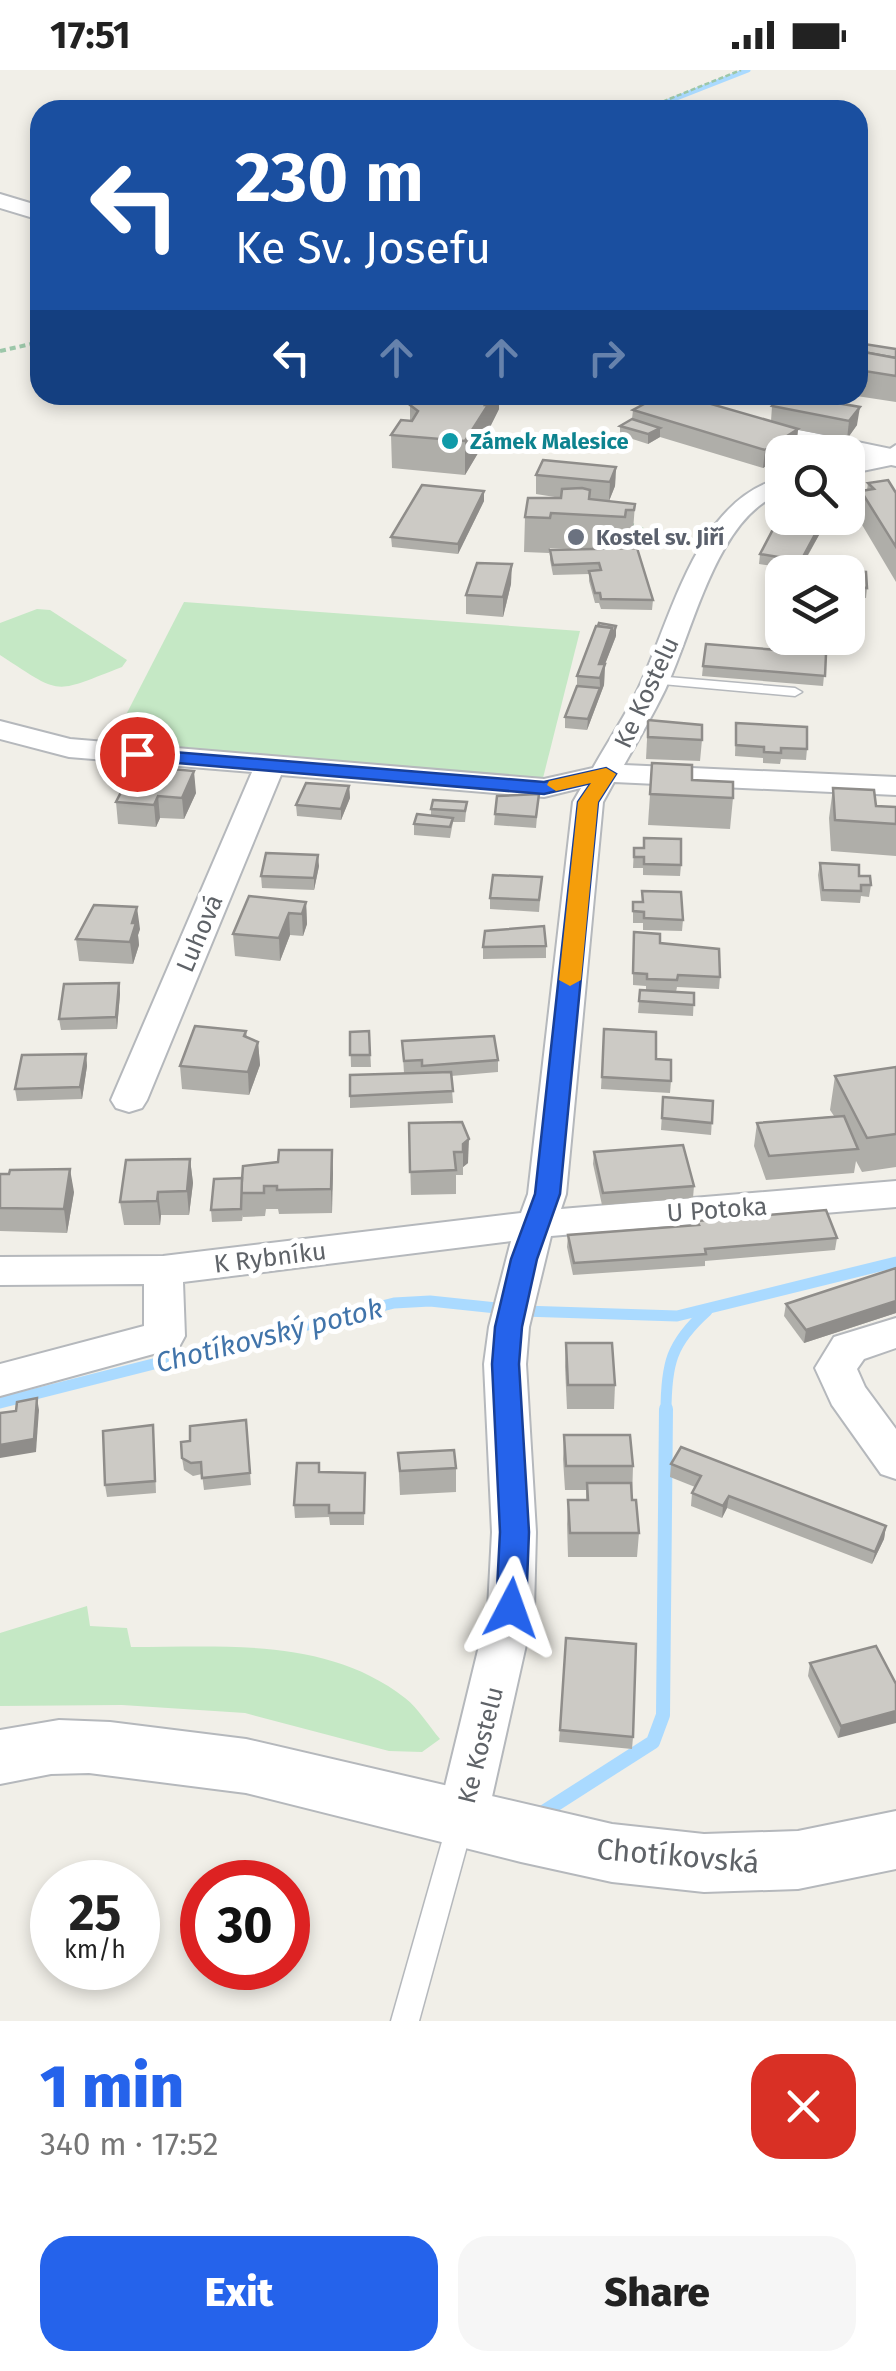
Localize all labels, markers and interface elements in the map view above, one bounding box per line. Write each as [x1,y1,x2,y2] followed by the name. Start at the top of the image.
[50,12,131,58] text: 17:51
[235,136,424,220] text: 230 m
[70,140,200,270] icon: left
[235,221,491,275] text: Ke Sv. Josefu
[264,330,319,385] icon: left
[369,330,424,385] icon: ahead
[474,330,529,385] icon: ahead
[579,330,634,385] icon: right
[470,428,629,455] place label: Zámek Malesice
[439,430,461,452] marker: Zámek Malesice
[765,435,865,655] map controls
[765,435,865,535] button: search
[596,524,725,551] place label: Kostel sv. Jiří
[565,526,587,548] marker: Kostel sv. Jiří
[765,555,865,655] button: layers
[608,632,686,753] street label: Ke Kostelu
[95,712,180,797] pin
[110,727,165,782] icon: arrive
[170,890,230,977] street label: Luhová
[666,1192,768,1228] street label: U Potoka
[212,1236,328,1280] street label: K Rybníku
[152,1291,386,1380] water label: Chotíkovský potok
[459,1556,563,1660] position arrow
[452,1684,510,1807] street label: Ke Kostelu
[595,1831,761,1881] street label: Chotíkovská
[180,1860,310,1990] speed limit sign: 30
[69,1883,121,1943] text: 25
[64,1935,126,1965] text: km/h
[40,2051,184,2123] text: 1 min
[751,2054,856,2159] button: close
[40,2125,219,2163] text: 340 m · 17:52
[40,2236,438,2351] button: Exit
[458,2236,856,2351] button: Share

